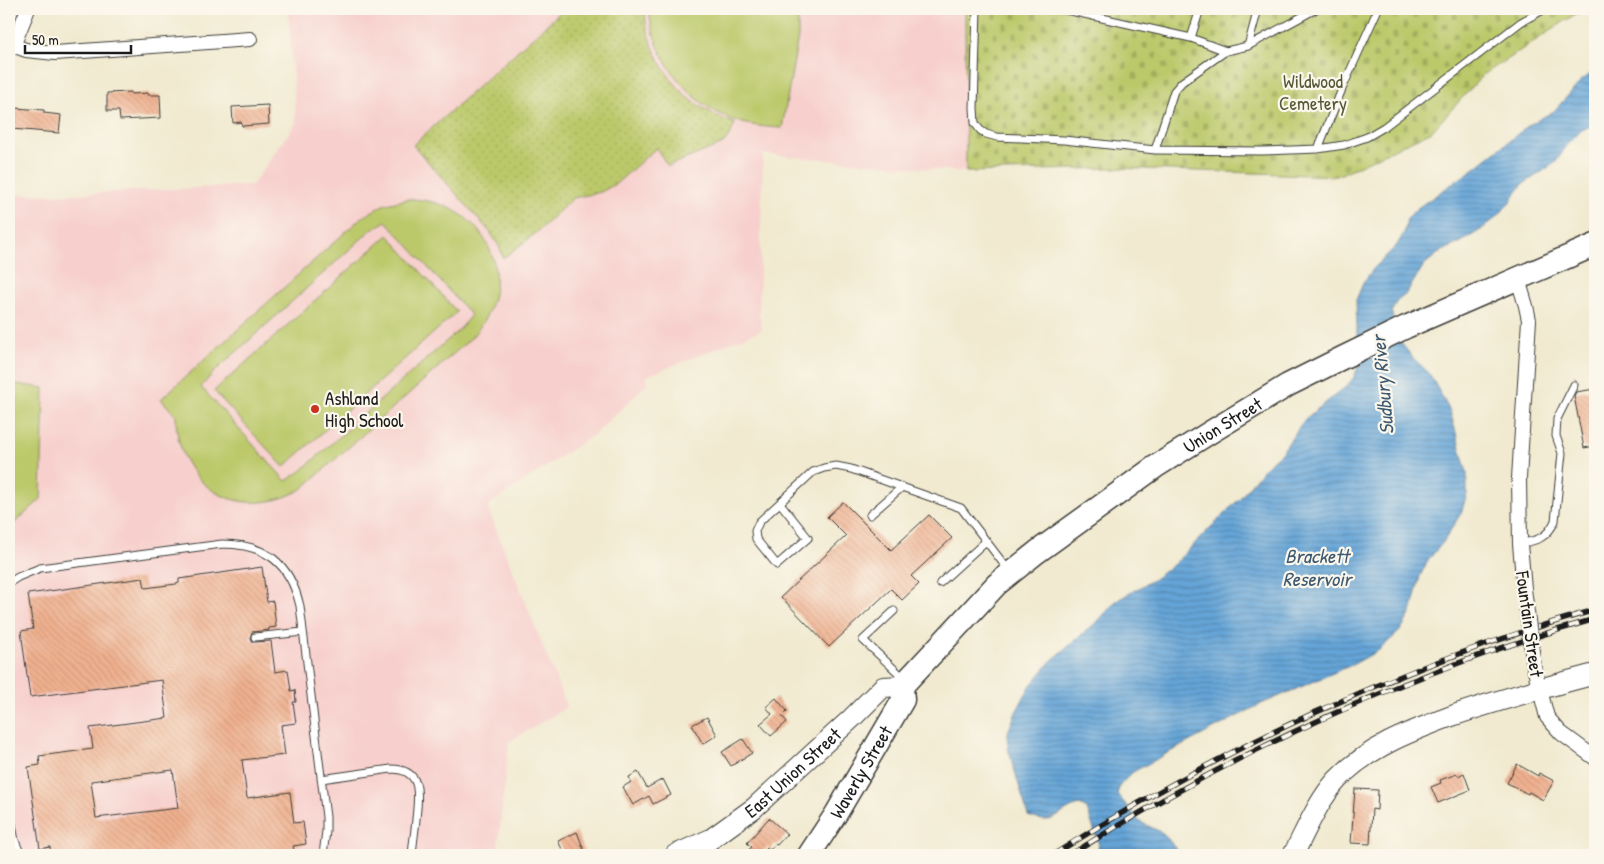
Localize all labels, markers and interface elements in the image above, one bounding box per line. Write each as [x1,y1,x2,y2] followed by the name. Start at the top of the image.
[25,22,131,54] scale bar
[32,29,59,50] text: 50 m
[1279,68,1347,116] park label: Wildwood Cemetery
[1364,332,1401,436] water label: Sudbury River
[325,385,404,433] place label: Ashland High School
[1178,391,1267,459] street label: Union Street
[309,403,321,415] marker: Ashland High School
[1283,542,1354,592] water label: Brackett Reservoir
[1510,569,1550,679] street label: Fountain Street
[823,720,898,823] street label: Waverly Street
[739,721,847,824] street label: East Union Street

